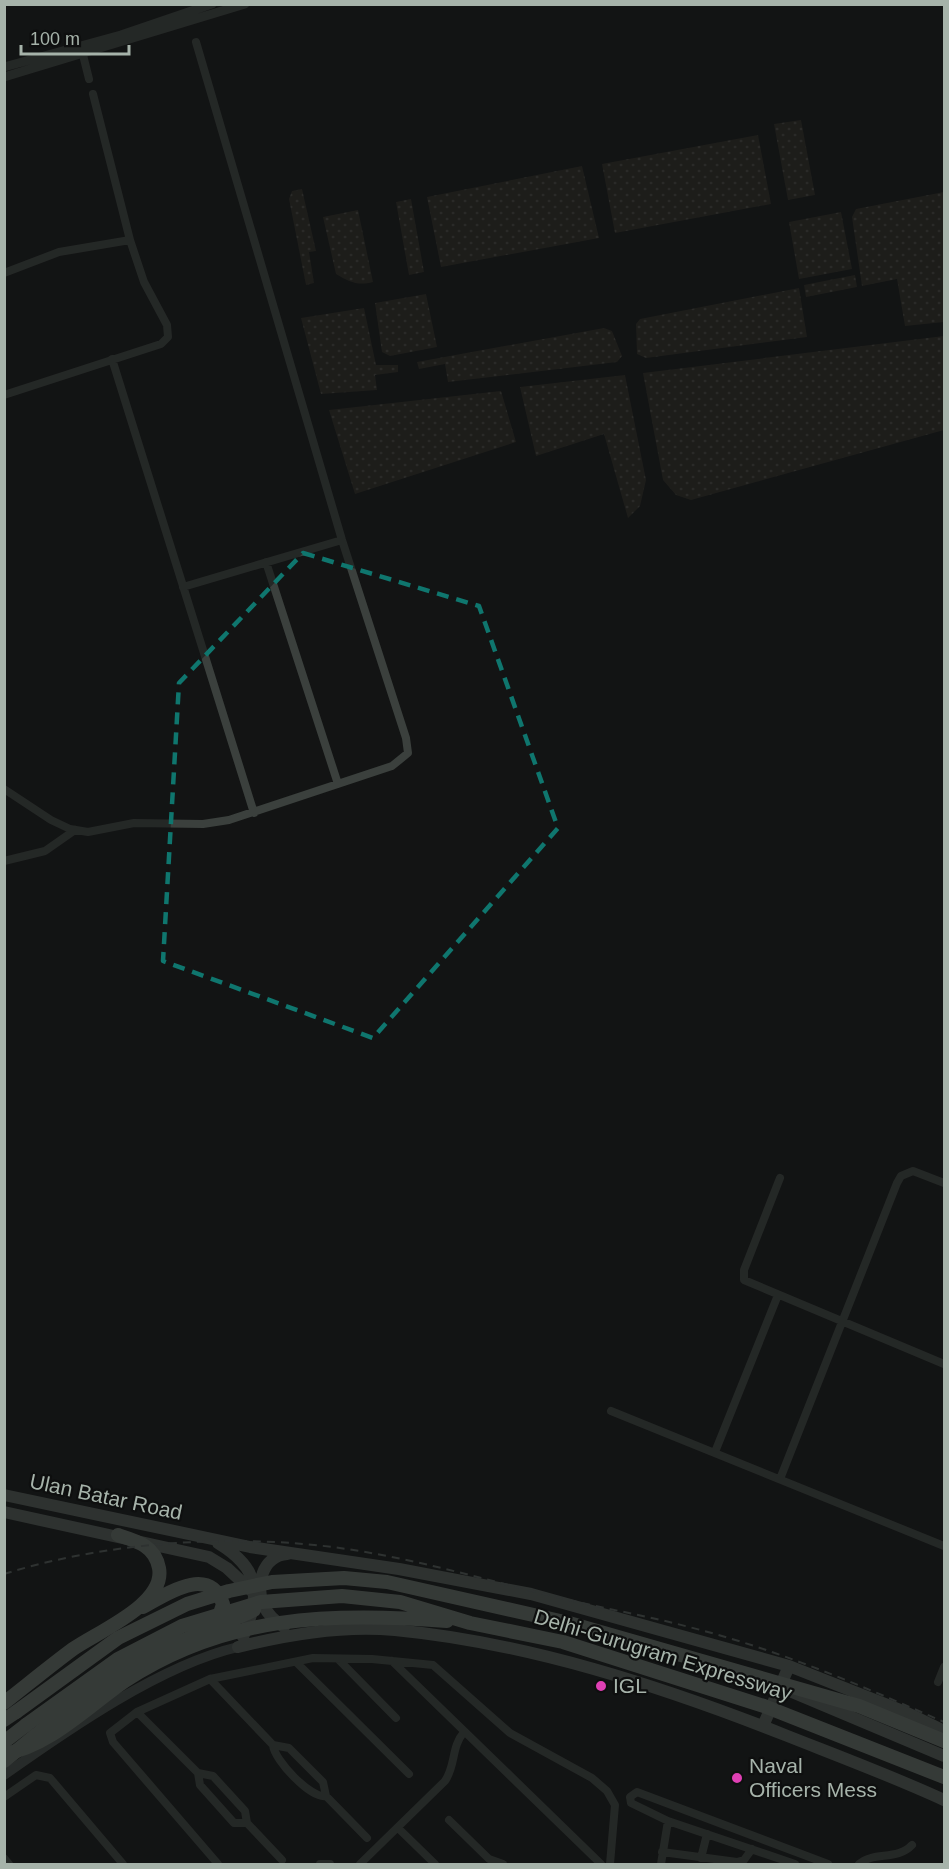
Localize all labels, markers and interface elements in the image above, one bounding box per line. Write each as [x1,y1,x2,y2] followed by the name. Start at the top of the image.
[21,18,129,56] scale bar
[30,29,80,49] text: 100 m
[28,1469,184,1524] street label: Ulan Batar Road
[531,1604,795,1705] street label: Delhi-Gurugram Expressway
[613,1674,647,1697] place label: IGL
[594,1679,608,1693] marker: IGL
[749,1754,877,1801] place label: Naval Officers Mess
[730,1771,744,1785] marker: Naval Officers Mess

